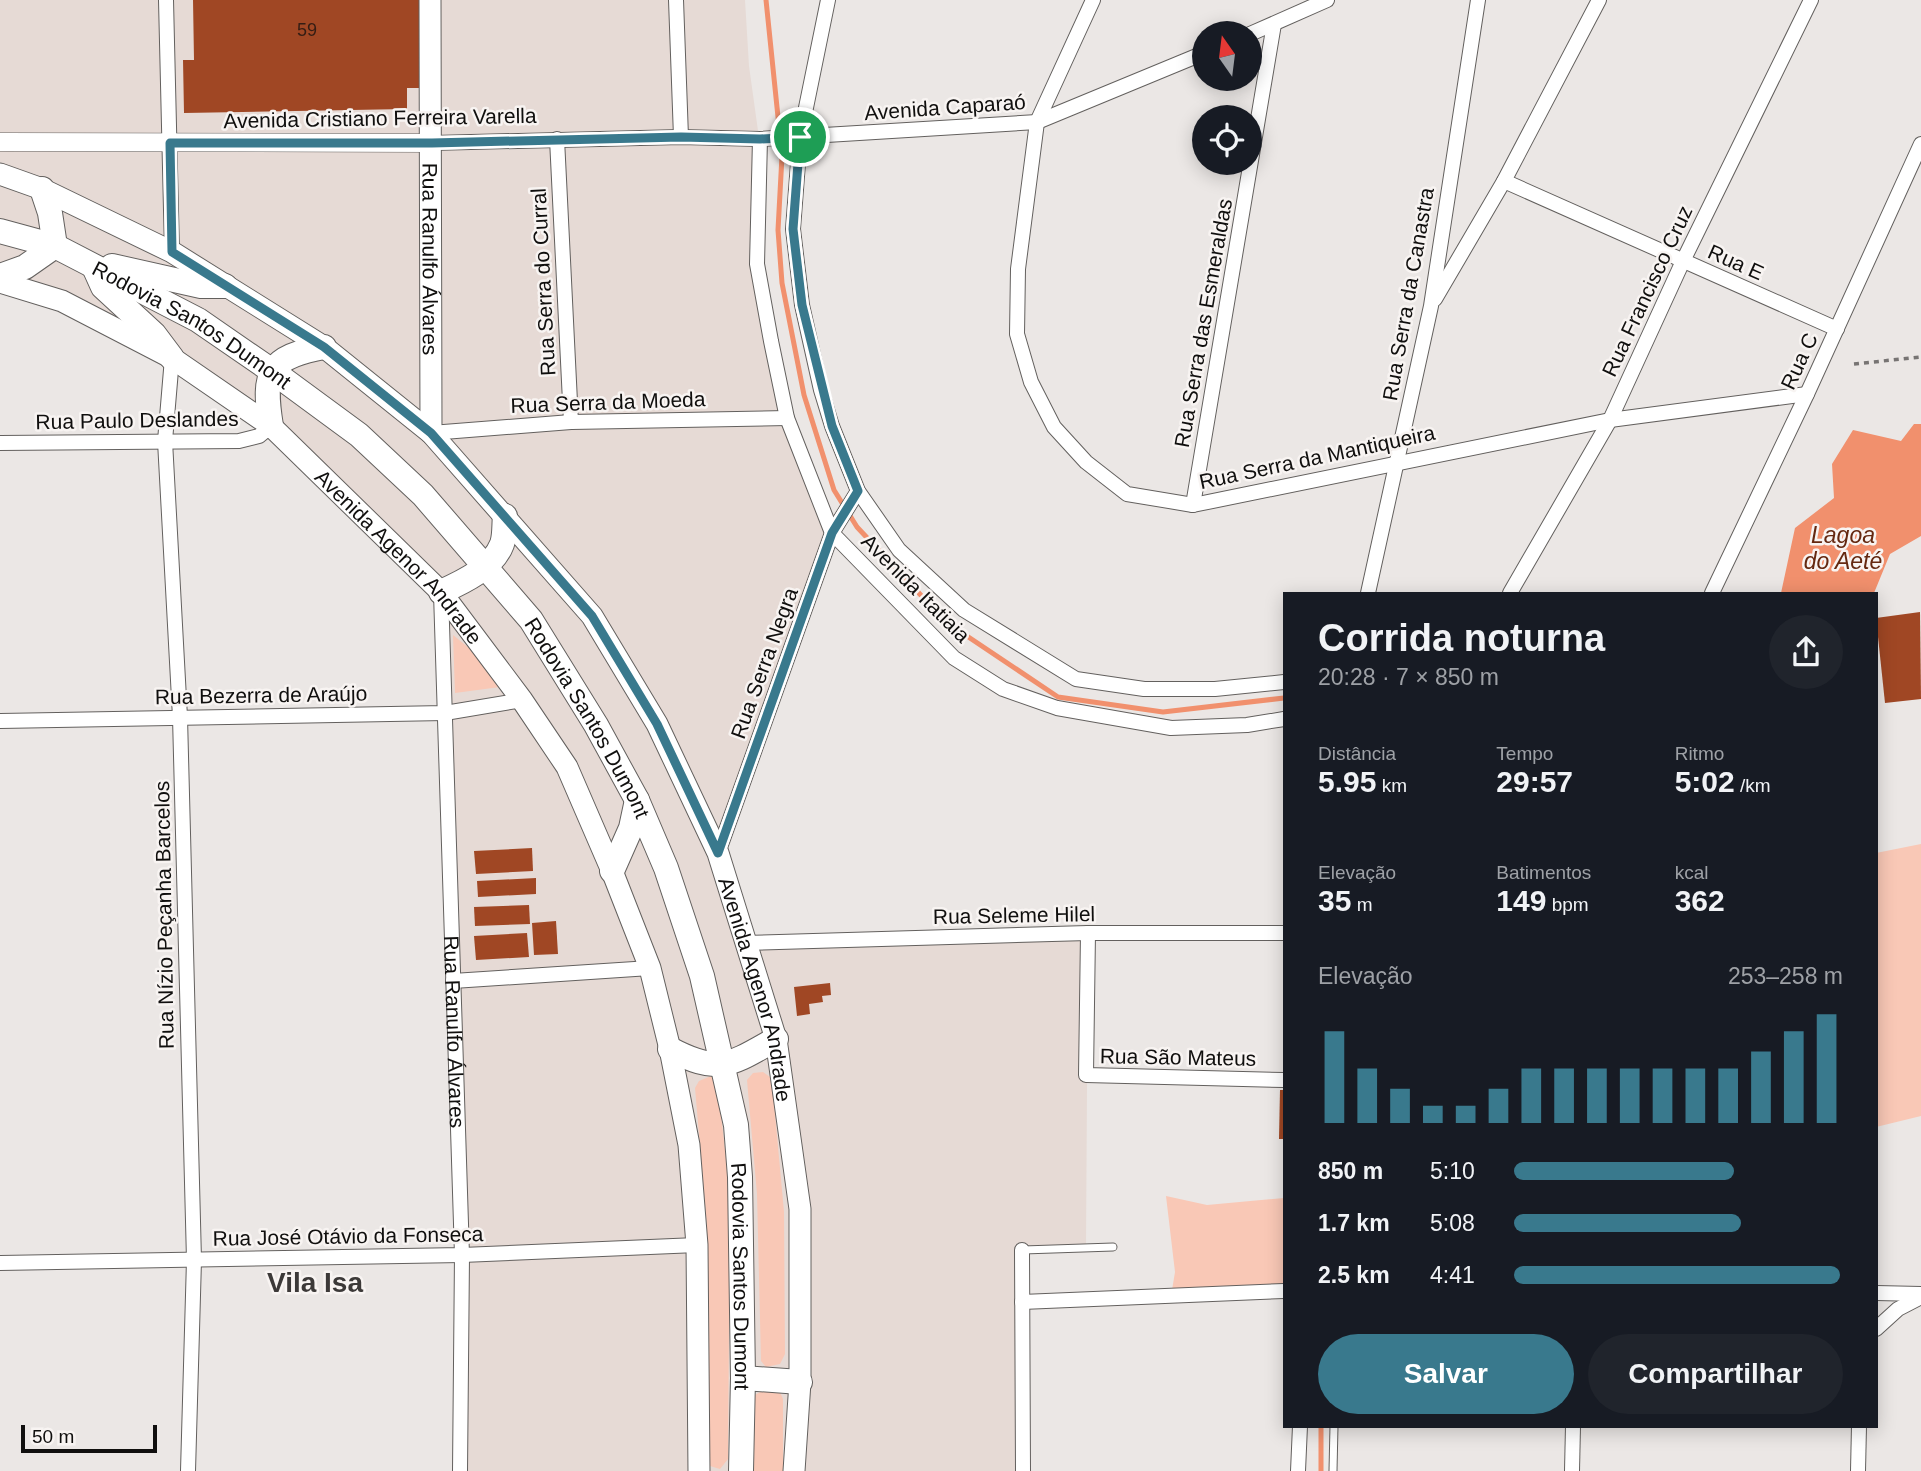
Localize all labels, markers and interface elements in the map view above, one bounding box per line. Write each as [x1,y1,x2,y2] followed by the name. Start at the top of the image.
[297,20,317,40] house number: 59
[1192,21,1262,91] north arrow
[1192,21,1262,175] map controls
[863,90,1027,124] street label: Avenida Caparaó
[223,104,537,132] street label: Avenida Cristiano Ferreira Varella
[1192,105,1262,175] button: locate
[770,107,830,167] pin
[781,118,819,156] icon: arrive
[419,163,442,355] street label: Rua Ranulfo Álvares
[1378,185,1438,402] street label: Rua Serra da Canastra
[527,188,559,376] street label: Rua Serra do Curral
[1170,197,1236,449] street label: Rua Serra das Esmeraldas
[1597,202,1697,380] street label: Rua Francisco Cruz
[1705,240,1767,284] street label: Rua E
[89,256,296,393] street label: Rodovia Santos Dumont
[1776,329,1822,393] street label: Rua C
[510,387,706,417] street label: Rua Serra da Moeda
[35,407,239,433] street label: Rua Paulo Deslandes
[1197,421,1437,493] street label: Rua Serra da Mantiqueira
[311,465,487,648] street label: Avenida Agenor Andrade
[1804,522,1882,574] water label: Lagoa do Aeté
[857,529,975,647] street label: Avenida Itatiaia
[726,584,802,742] street label: Rua Serra Negra
[521,613,655,821] street label: Rodovia Santos Dumont
[1769,615,1843,689] button: share
[1318,617,1605,659] text: Corrida noturna
[1318,664,1499,690] text: 20:28 · 7 × 850 m
[155,682,367,708] street label: Rua Bezerra de Araújo
[1318,743,1396,764] text: Distância
[1496,743,1553,764] text: Tempo
[1675,743,1724,764] text: Ritmo
[1318,765,1376,798] text: 5.95
[1496,765,1573,798] text: 29:57
[1675,765,1735,798] text: 5:02
[1376,775,1407,796] text: km
[1735,775,1771,796] text: /km
[150,781,178,1049] street label: Rua Nízio Peçanha Barcelos
[1318,862,1396,883] text: Elevação
[1496,862,1591,883] text: Batimentos
[1675,862,1708,883] text: kcal
[715,874,796,1103] street label: Avenida Agenor Andrade
[1318,884,1351,917] text: 35
[1496,884,1546,917] text: 149
[1675,884,1725,917] text: 362
[1351,894,1372,915] text: m
[1546,894,1589,915] text: bpm
[933,902,1095,928] street label: Rua Seleme Hilel
[440,935,469,1128] street label: Rua Ranulfo Álvares
[1318,963,1413,989] text: Elevação
[1728,963,1843,989] text: 253–258 m
[1100,1044,1256,1070] street label: Rua São Mateus
[1318,1158,1383,1184] text: 850 m
[1430,1158,1475,1184] text: 5:10
[727,1162,755,1391] street label: Rodovia Santos Dumont
[1318,1210,1390,1236] text: 1.7 km
[1430,1210,1475,1236] text: 5:08
[212,1222,484,1250] street label: Rua José Otávio da Fonseca
[1318,1262,1390,1288] text: 2.5 km
[1430,1262,1475,1288] text: 4:41
[267,1267,363,1298] district label: Vila Isa
[1318,1334,1574,1414] button: Salvar
[1588,1334,1843,1414] button: Compartilhar
[21,1422,158,1454] scale bar
[32,1426,74,1447] text: 50 m

